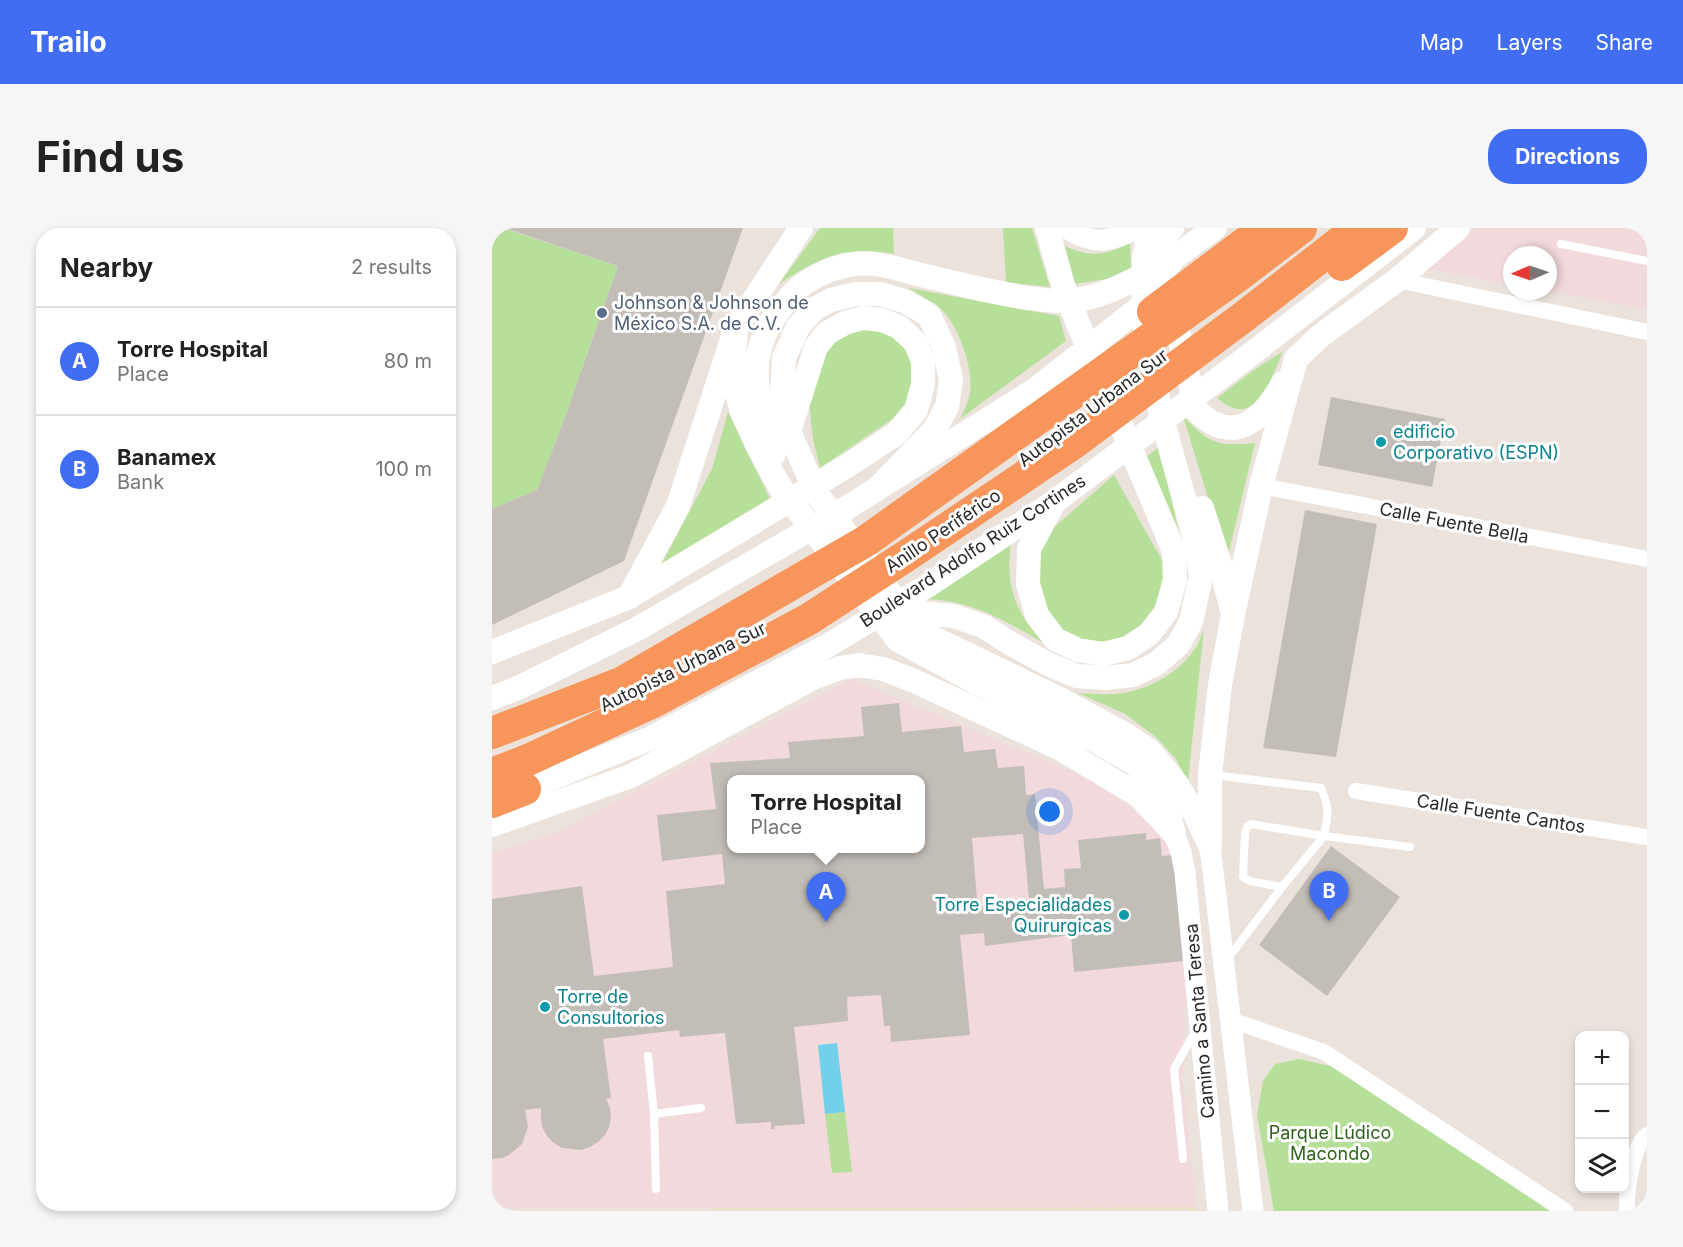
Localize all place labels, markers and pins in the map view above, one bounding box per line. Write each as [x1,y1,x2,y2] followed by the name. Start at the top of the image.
[614,292,809,334] place label: Johnson & Johnson de México S.A. de C.V.
[595,306,609,320] marker: Johnson & Johnson de México S.A. de C.V.
[1393,421,1559,463] place label: edificio Corporativo (ESPN)
[1374,435,1388,449] marker: edificio Corporativo (ESPN)
[806,872,846,922] pin: A
[1310,872,1348,921] pin: B
[934,894,1112,936] place label: Torre Especialidades Quirurgicas
[1117,908,1131,922] marker: Torre Especialidades Quirurgicas
[557,986,665,1028] place label: Torre de Consultorios
[538,1000,552,1014] marker: Torre de Consultorios

